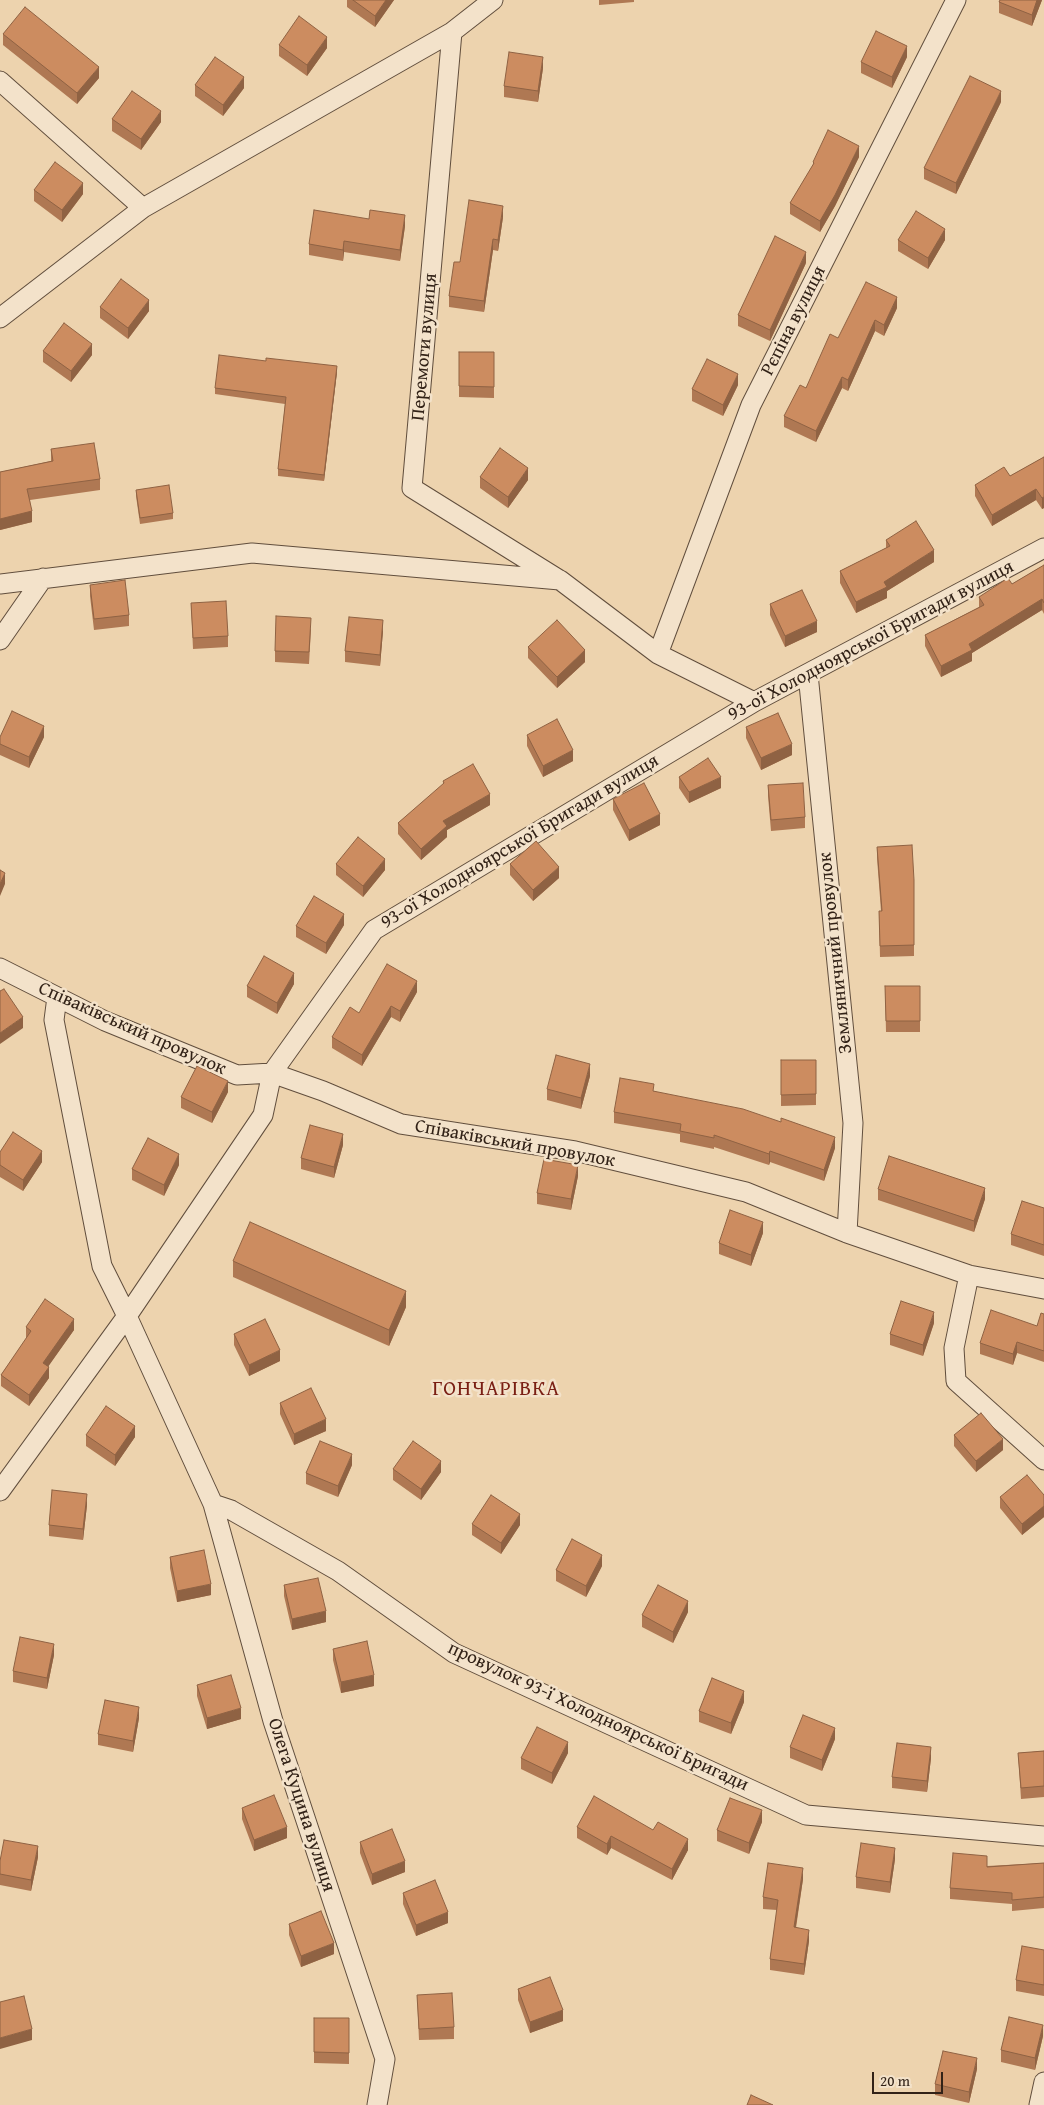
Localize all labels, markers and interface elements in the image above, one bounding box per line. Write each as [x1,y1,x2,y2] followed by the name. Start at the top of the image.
[757,262,831,380] street label: Рєпіна вулиця
[407,272,443,422] street label: Перемоги вулиця
[724,556,1018,726] street label: 93-ої Холодноярської Бригади вулиця
[377,750,663,934] street label: 93-ої Холодноярської Бригади вулиця
[814,851,858,1055] street label: Земляничний провулок
[35,977,229,1081] street label: Співаківський провулок
[413,1115,617,1173] street label: Співаківський провулок
[431,1377,561,1403] district label: ГОНЧАРІВКА
[444,1637,752,1797] street label: провулок 93-ї Холодноярської Бригади
[262,1715,340,1895] street label: Олега Куцина вулиця
[874,2062,945,2094] scale bar
[880,2070,910,2091] text: 20 m

